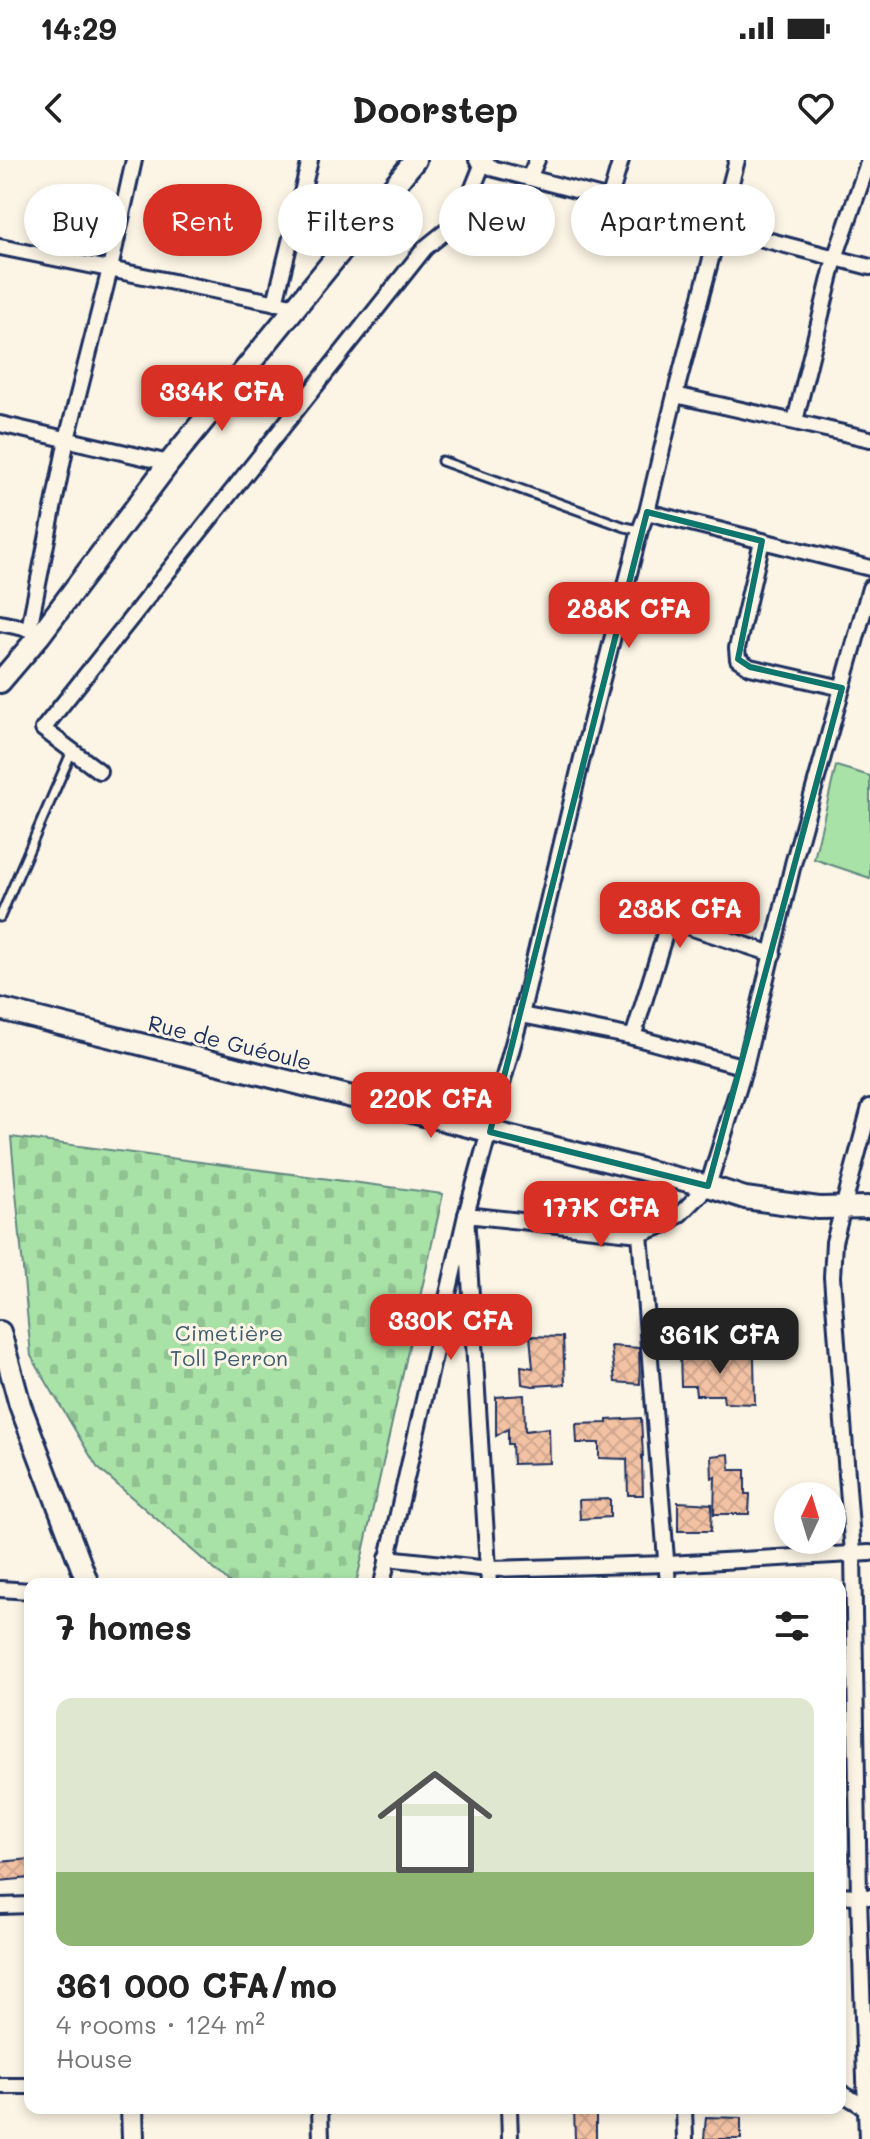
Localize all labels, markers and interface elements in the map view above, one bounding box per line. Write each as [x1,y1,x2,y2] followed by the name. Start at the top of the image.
[40,8,117,48] text: 14:29
[352,85,518,132] text: Doorstep
[32,86,76,130] icon: back
[794,86,838,130] icon: heart
[24,184,127,256] chip: Buy
[143,184,262,256] chip: Rent
[278,184,423,256] chip: Filters
[439,184,555,256] chip: New
[571,184,775,256] chip: Apartment
[139,365,305,433] pin: 334K CFA
[159,374,285,408] text: 334K CFA
[546,582,712,650] pin: 288K CFA
[567,591,691,625] text: 288K CFA
[597,882,763,950] pin: 238K CFA
[618,891,742,925] text: 238K CFA
[145,1008,315,1076] street label: Rue de Guéoule
[348,1072,514,1140] pin: 220K CFA
[369,1081,493,1115] text: 220K CFA
[518,1181,684,1249] pin: 177K CFA
[542,1190,660,1224] text: 177K CFA
[368,1294,534,1362] pin: 330K CFA
[388,1303,514,1337] text: 330K CFA
[637,1308,803,1376] pin: 361K CFA
[660,1317,780,1351] text: 361K CFA
[170,1318,288,1372] park label: Cimetière Toll Perron
[774,1482,846,1554] north arrow
[774,1482,846,1554] map controls
[56,1604,192,1649] text: 7 homes
[770,1604,814,1648] icon: filters
[363,1750,507,1894] icon: home
[56,1962,337,2007] text: 361 000 CFA/mo
[56,2007,265,2041] text: 4 rooms · 124 m²
[56,2041,133,2075] text: House

